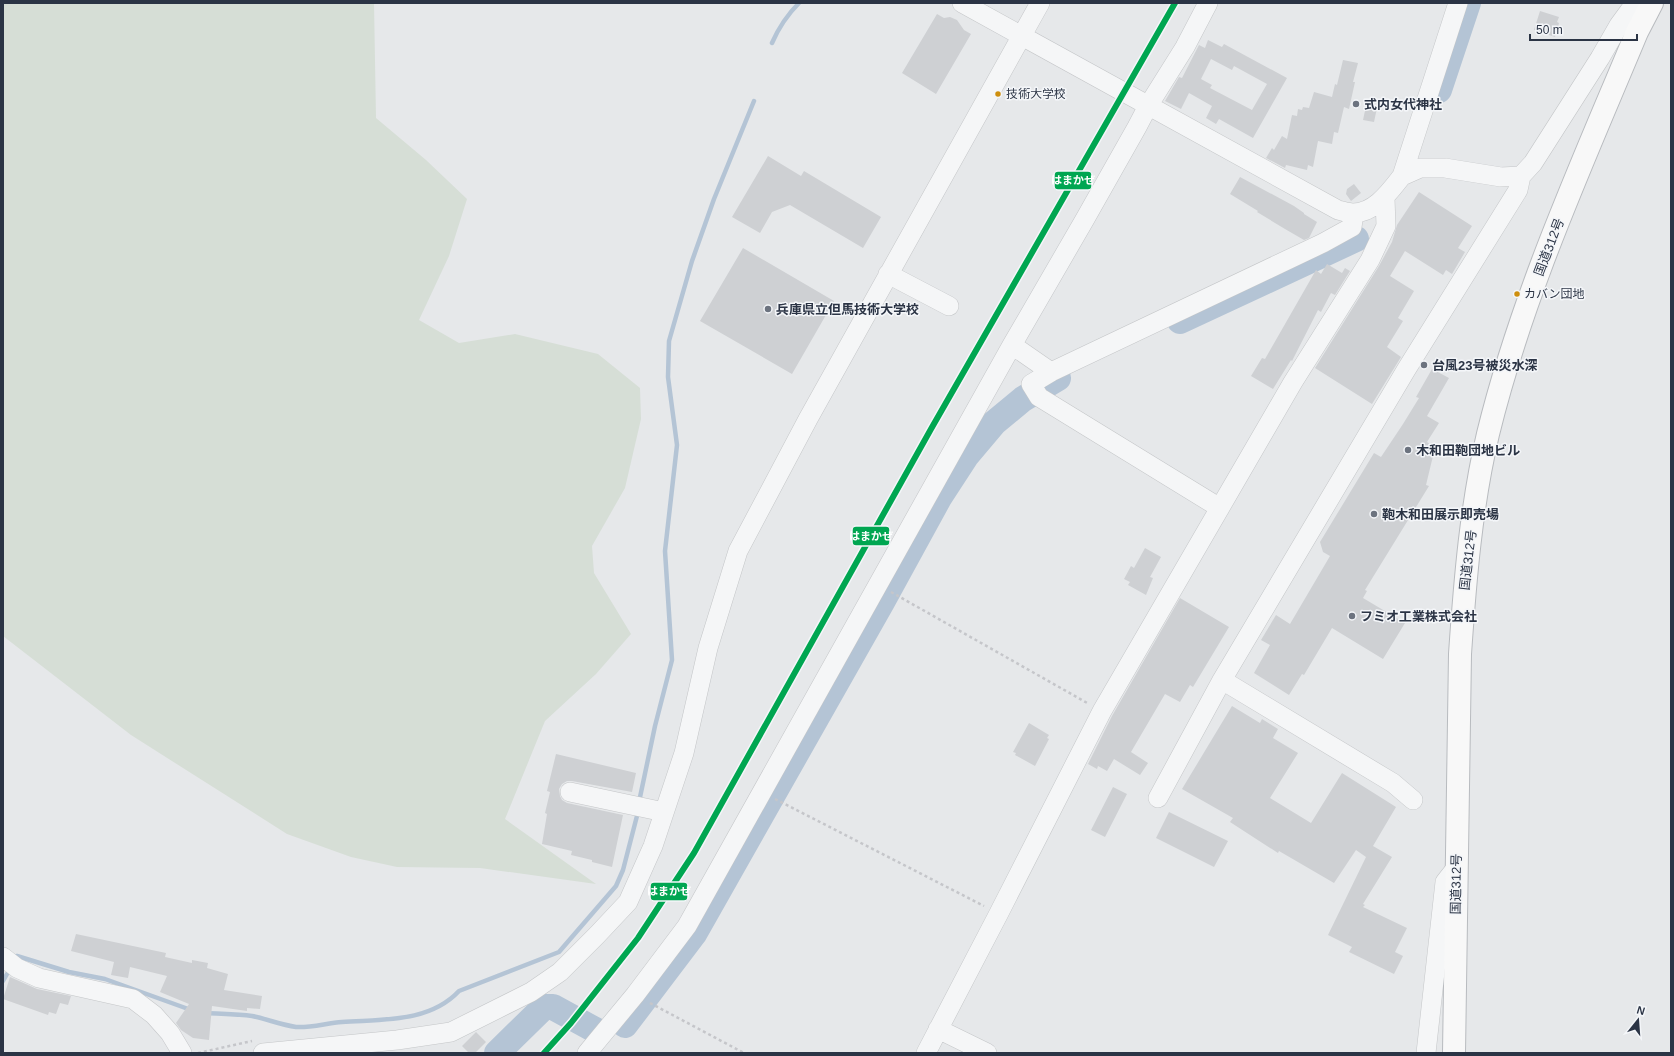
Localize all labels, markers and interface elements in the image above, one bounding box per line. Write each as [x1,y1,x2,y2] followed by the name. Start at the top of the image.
[1530,16,1637,42] scale bar
[1536,23,1563,37] text: 50 m
[1006,87,1066,101] place label: 技術大学校
[993,89,1003,99] marker: 技術大学校
[1364,97,1442,112] place label: 式内女代神社
[1351,99,1361,109] marker: 式内女代神社
[1054,171,1092,190] line badge: はまかぜ
[1051,174,1095,186] text: はまかぜ
[1531,216,1567,278] street label: 国道312号
[1524,287,1585,301] place label: カバン団地
[1512,289,1522,299] marker: カバン団地
[776,302,919,317] place label: 兵庫県立但馬技術大学校
[763,304,773,314] marker: 兵庫県立但馬技術大学校
[1432,358,1537,373] place label: 台風23号被災水深
[1419,360,1429,370] marker: 台風23号被災水深
[1416,443,1520,458] place label: 木和田鞄団地ビル
[1403,445,1413,455] marker: 木和田鞄団地ビル
[1382,507,1499,522] place label: 鞄木和田展示即売場
[1369,509,1379,519] marker: 鞄木和田展示即売場
[852,526,890,546] line badge: はまかぜ
[1457,529,1479,591] street label: 国道312号
[849,530,893,542] text: はまかぜ
[1360,609,1477,624] place label: フミオ工業株式会社
[1347,611,1357,621] marker: フミオ工業株式会社
[1448,854,1464,914] street label: 国道312号
[650,882,688,901] line badge: はまかぜ
[647,885,691,897] text: はまかぜ
[1618,1000,1658,1040] north arrow
[1635,1004,1647,1017] text: N

